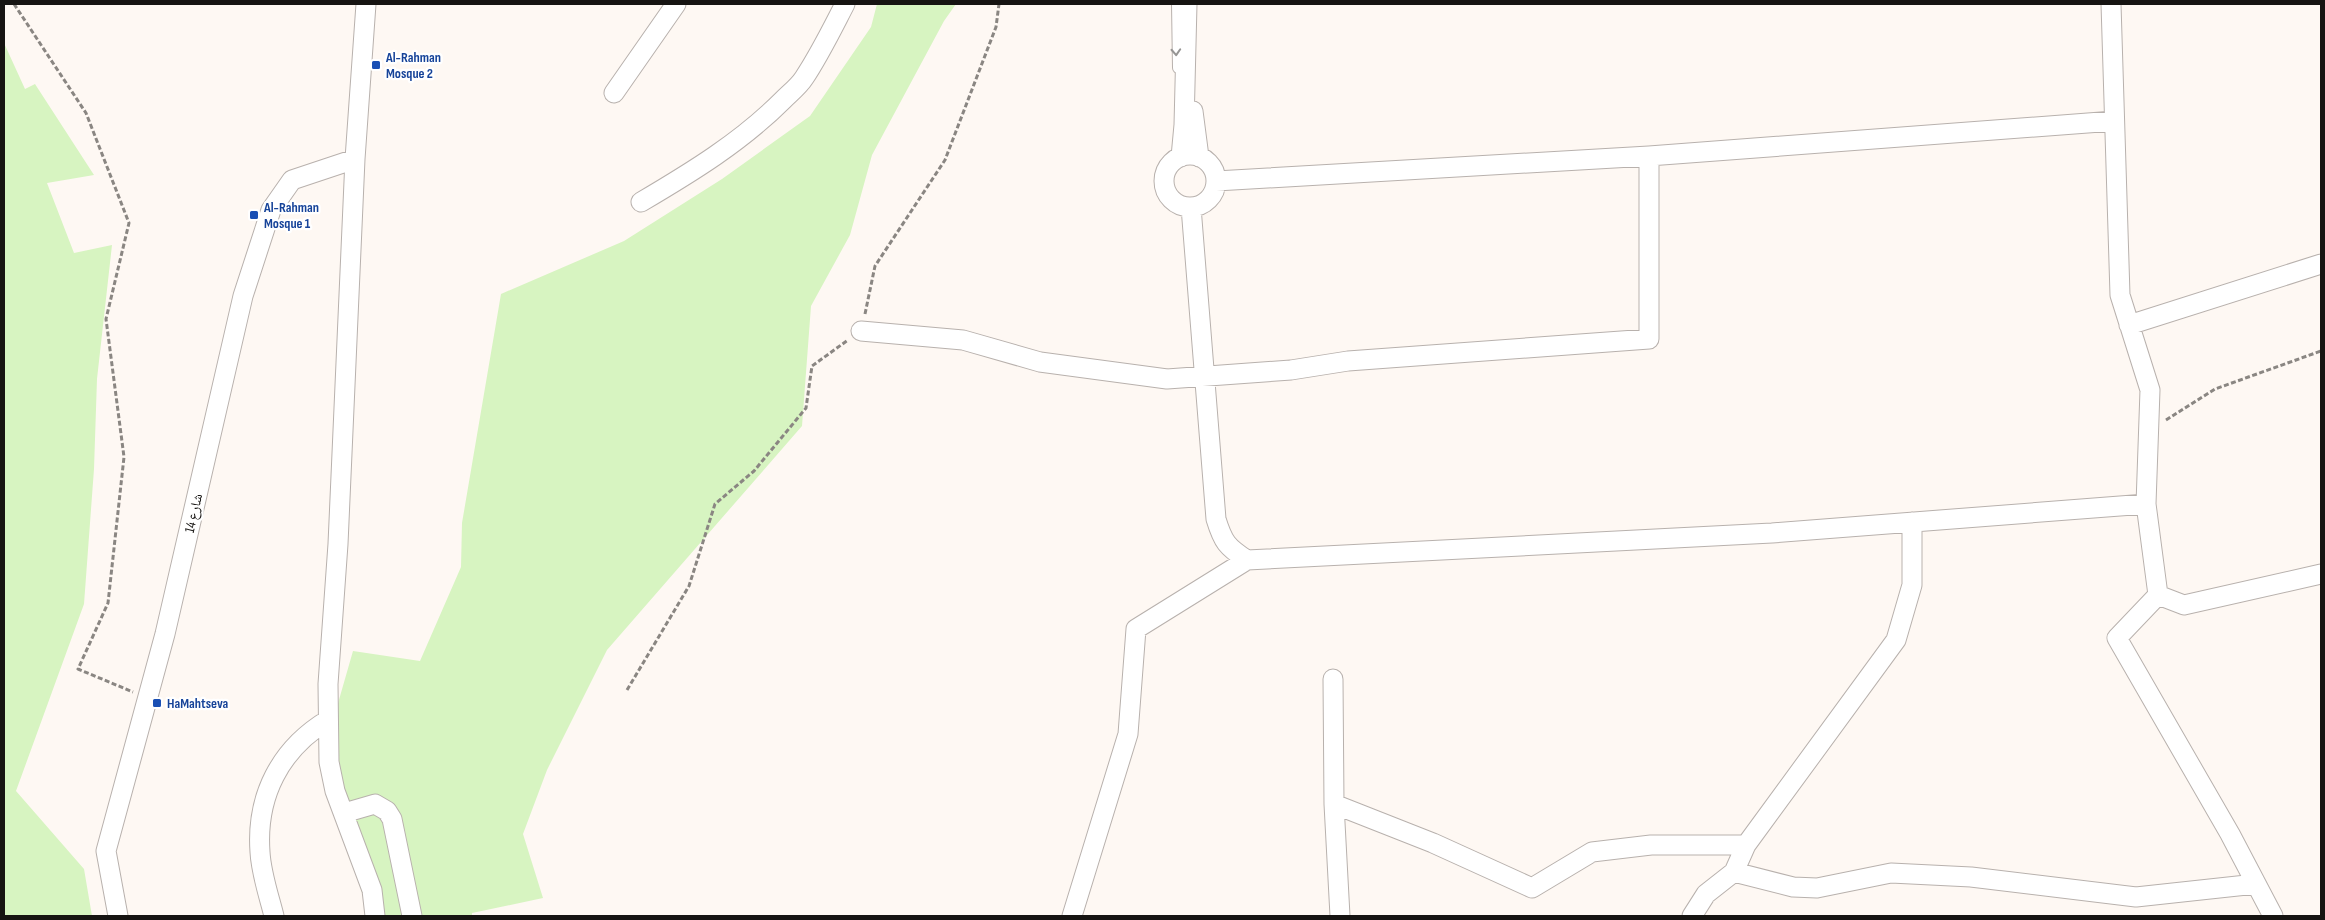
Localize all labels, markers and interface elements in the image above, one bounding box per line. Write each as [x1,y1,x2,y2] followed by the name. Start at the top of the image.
[385,49,441,82] place label: Al-Rahman Mosque 2
[1171,49,1182,57] one-way arrow
[370,59,382,71] marker: Al-Rahman Mosque 2
[263,199,319,232] place label: Al-Rahman Mosque 1
[248,209,260,221] marker: Al-Rahman Mosque 1
[181,492,207,535] street label: شارع 14
[167,695,229,712] place label: HaMahtseva
[151,697,163,709] marker: HaMahtseva

